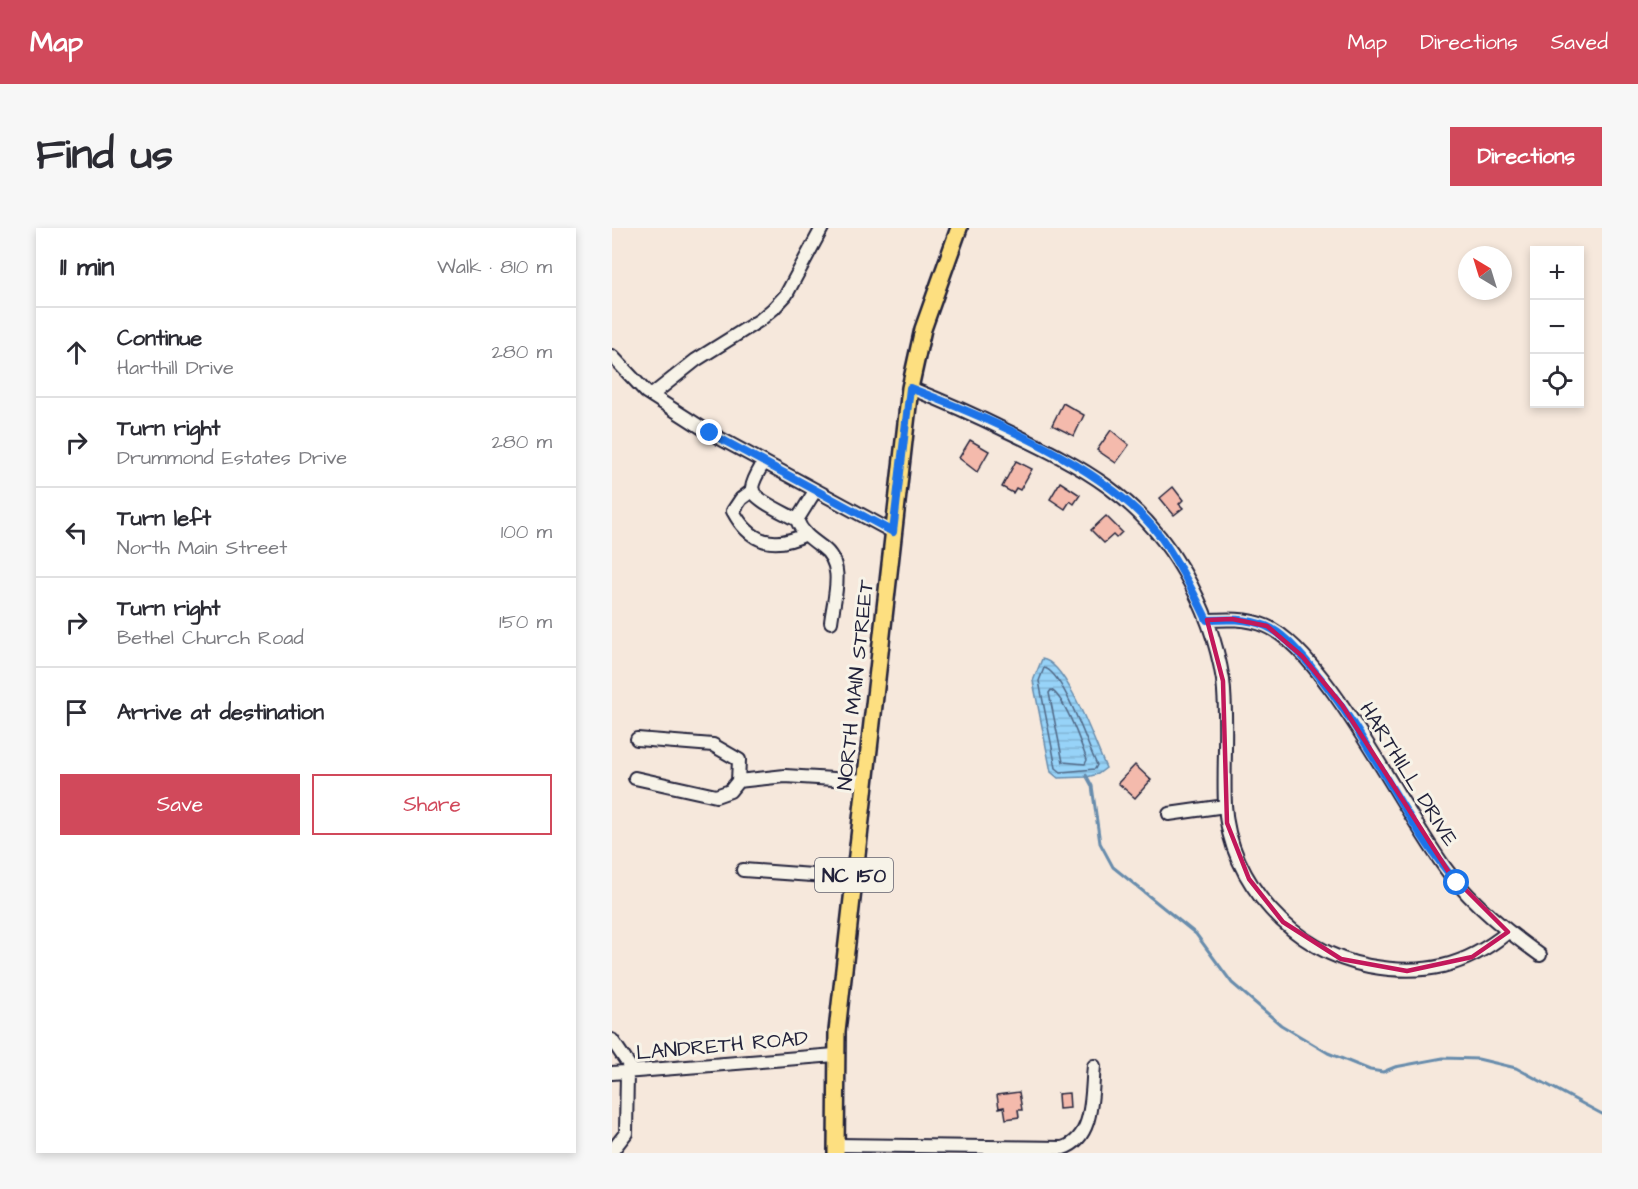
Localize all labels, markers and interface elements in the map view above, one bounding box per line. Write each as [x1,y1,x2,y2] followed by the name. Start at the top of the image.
[30,23,83,62] text: Map
[1347,28,1387,57] text: Map
[1420,28,1518,57] text: Directions
[1551,28,1608,57] text: Saved
[36,127,173,185] text: Find us
[1450,127,1602,186] button: Directions
[1458,246,1512,300] north arrow
[1530,246,1584,408] map controls
[1530,246,1584,300] button: +
[60,249,114,285] text: 11 min
[437,253,552,281] text: Walk · 810 m
[1530,300,1584,354] button: −
[117,323,202,354] text: Continue
[60,336,93,369] icon: ahead
[491,338,552,366] text: 280 m
[117,354,234,382] text: Harthill Drive
[1530,354,1584,408] button: locate
[117,413,220,444] text: Turn right
[696,419,722,445] route end
[60,426,93,459] icon: right
[491,428,552,456] text: 280 m
[117,444,347,472] text: Drummond Estates Drive
[117,503,211,534] text: Turn left
[60,516,93,549] icon: left
[501,518,552,546] text: 100 m
[117,534,287,562] text: North Main Street
[830,577,881,792] street label: NORTH MAIN STREET
[117,593,220,624] text: Turn right
[60,606,93,639] icon: right
[499,608,552,636] text: 150 m
[117,624,304,652] text: Bethel Church Road
[60,696,93,729] icon: arrive
[117,697,324,728] text: Arrive at destination
[1353,697,1465,852] street label: HARTHILL DRIVE
[60,774,300,835] button: Save
[312,774,552,835] button: Share
[815,858,893,892] road number: NC 150
[1443,869,1469,895] route start
[635,1024,810,1067] street label: LANDRETH ROAD

